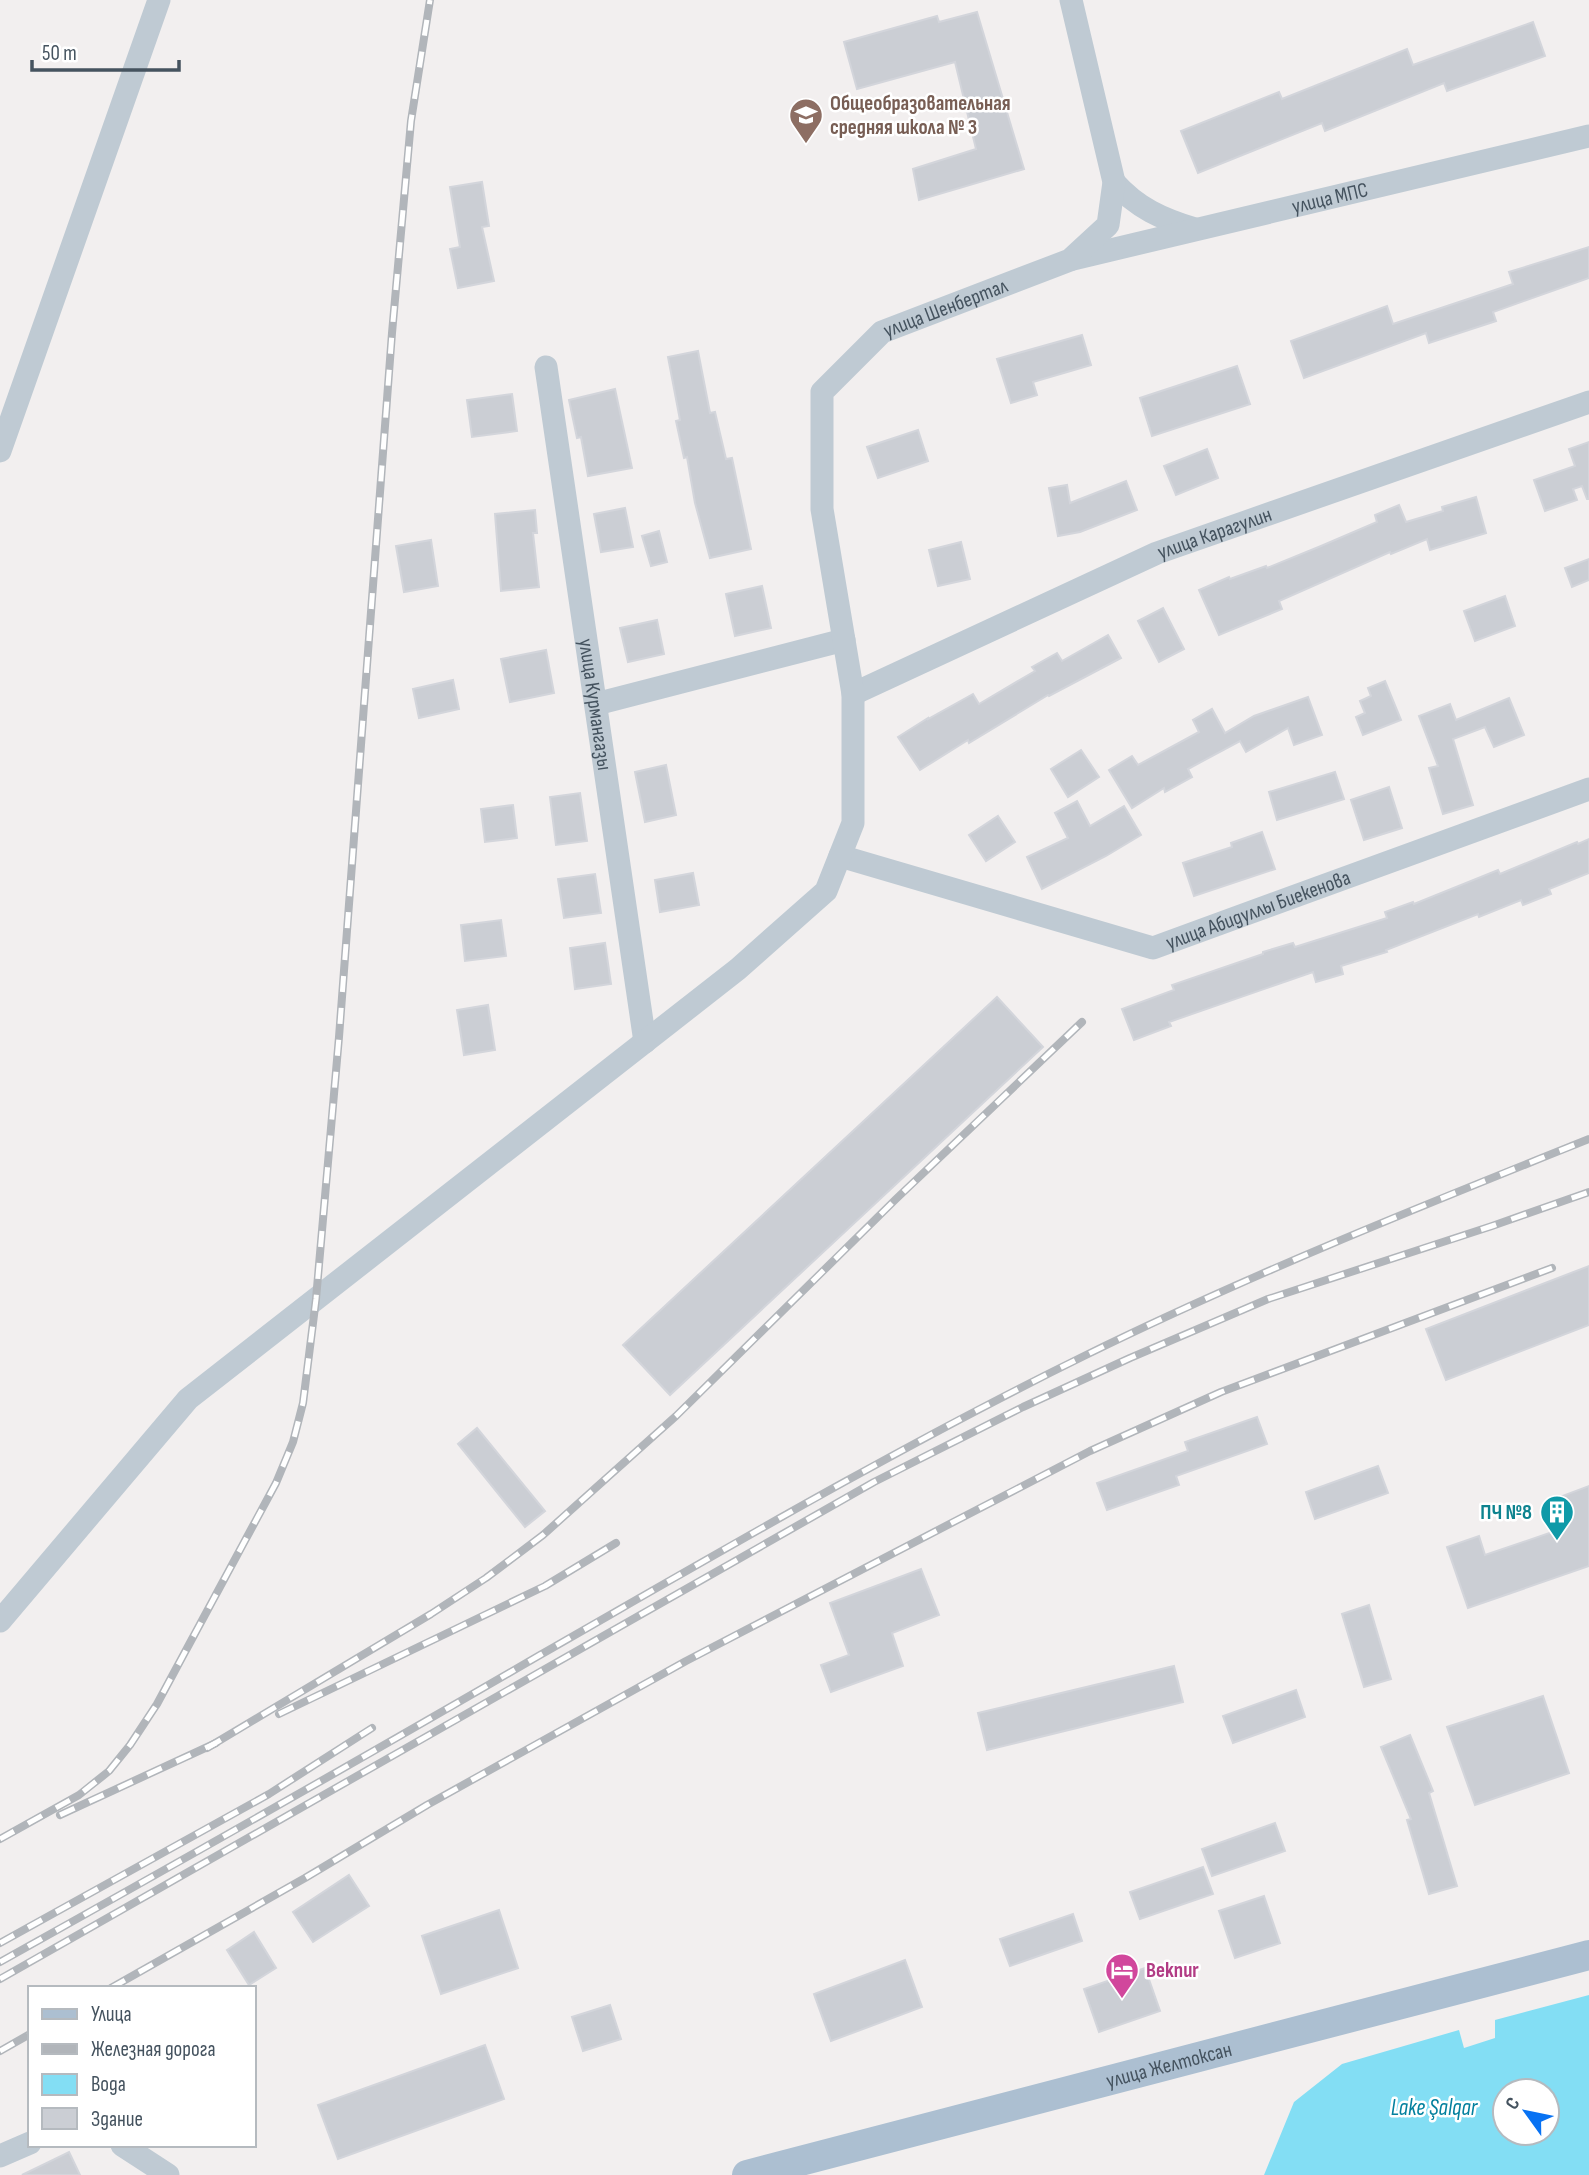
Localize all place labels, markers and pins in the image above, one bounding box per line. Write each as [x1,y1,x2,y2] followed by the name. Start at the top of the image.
[830,91,1011,140] place label: Общеобразовательная средняя школа № 3
[787,96,825,145] school or university icon: Общеобразовательная средняя школа № 3
[1538,1493,1576,1542] building icon: ПЧ №8
[1480,1500,1532,1525] place label: ПЧ №8
[1103,1951,1141,2000] hotel icon: Beknur
[1146,1958,1199,1983] place label: Beknur

